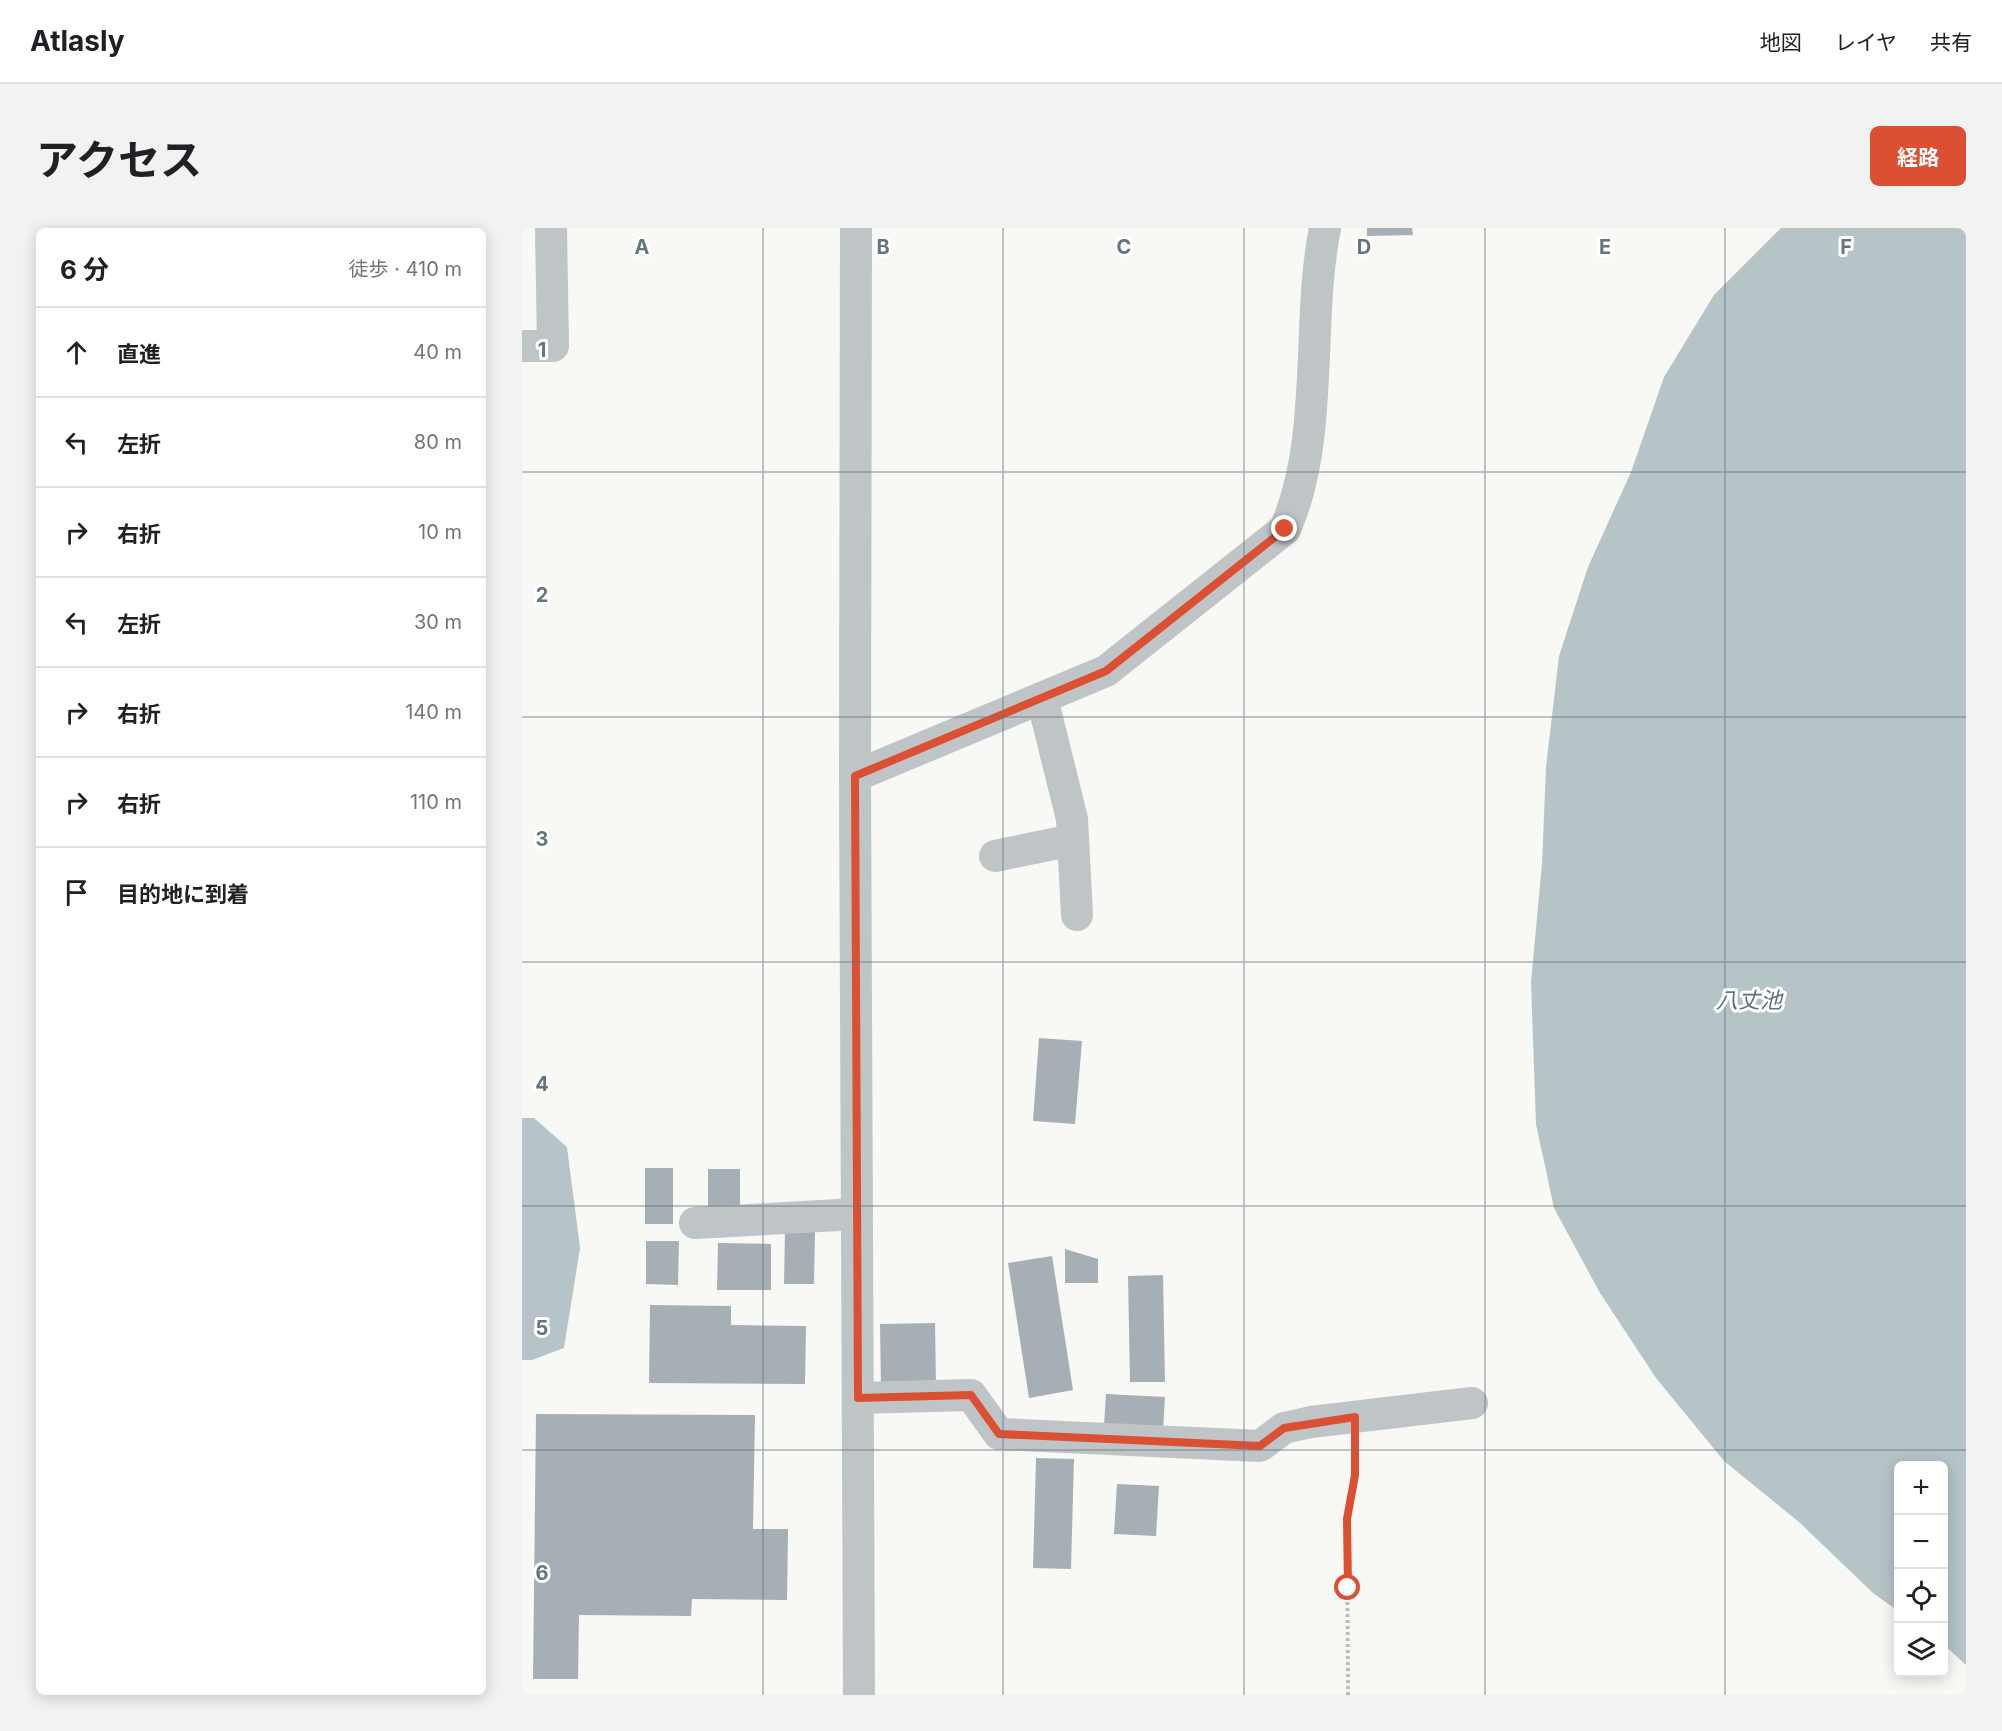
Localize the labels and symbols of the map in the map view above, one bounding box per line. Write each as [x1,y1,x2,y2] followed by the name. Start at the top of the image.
[635,235,650,259] text: A
[876,235,890,259] text: B
[1117,235,1131,259] text: C
[1357,235,1371,259] text: D
[1599,235,1611,259] text: E
[1840,235,1852,259] text: F
[538,338,546,362] text: 1
[1271,515,1297,541] route end
[536,583,548,607] text: 2
[536,827,548,851] text: 3
[1716,987,1784,1013] water label: 八丈池
[535,1072,549,1096] text: 4
[536,1316,548,1340] text: 5
[536,1561,549,1585] text: 6
[1334,1574,1360,1600] route start

